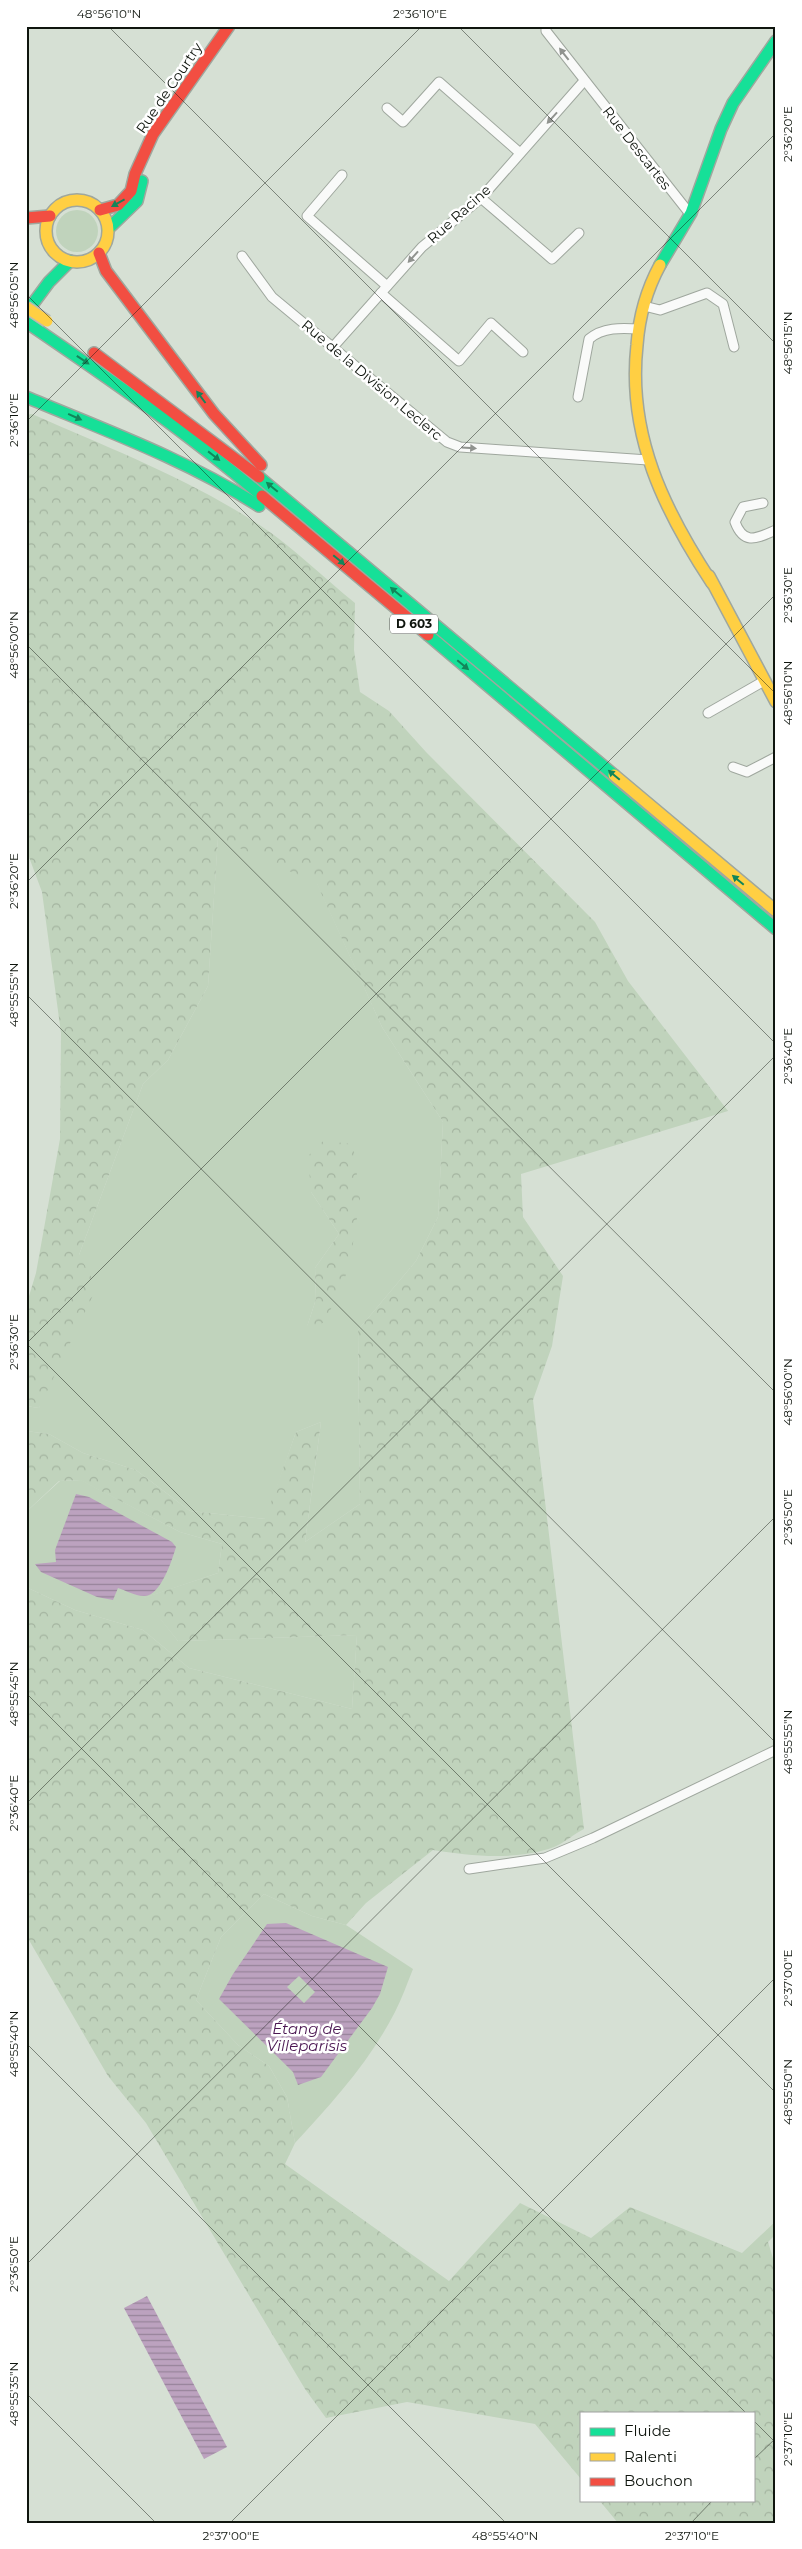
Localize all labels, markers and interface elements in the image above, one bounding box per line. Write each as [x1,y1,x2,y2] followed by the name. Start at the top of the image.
[77,6,141,21] text: 48°56'10"N
[393,6,447,21] text: 2°36'10"E
[132,39,206,137] street label: Rue de Courtry
[558,48,569,61] one-way arrow
[599,103,675,194] street label: Rue Descartes
[780,106,795,162] text: 2°36'20"E
[546,111,558,123] one-way arrow
[423,181,495,247] street label: Rue Racine
[110,199,125,207] one-way arrow
[407,251,419,263] one-way arrow
[6,262,21,328] text: 48°56'05"N
[780,311,795,375] text: 48°56'15"N
[298,316,446,444] street label: Rue de la Division Leclerc
[76,355,90,365] one-way arrow
[196,391,207,404] one-way arrow
[6,393,21,447] text: 2°36'10"E
[68,413,82,421] one-way arrow
[462,444,478,452] one-way arrow
[207,451,220,462] one-way arrow
[266,482,279,493] one-way arrow
[332,555,345,566] one-way arrow
[780,567,795,623] text: 2°36'30"E
[390,586,403,597] one-way arrow
[6,611,21,679] text: 48°56'00"N
[390,614,438,634] road number: D 603
[457,659,469,670] one-way arrow
[780,661,795,725] text: 48°56'10"N
[608,770,621,781] one-way arrow
[6,853,21,909] text: 2°36'20"E
[733,874,745,886] one-way arrow
[6,963,21,1027] text: 48°55'55"N
[780,1028,795,1084] text: 2°36'40"E
[6,1314,21,1370] text: 2°36'30"E
[780,1358,795,1426] text: 48°56'00"N
[780,1489,795,1545] text: 2°36'50"E
[6,1661,21,1727] text: 48°55'45"N
[780,1710,795,1774] text: 48°55'55"N
[6,1775,21,1831] text: 2°36'40"E
[780,1949,795,2007] text: 2°37'00"E
[6,2011,21,2077] text: 48°55'40"N
[267,2019,348,2055] water label: Étang de Villeparisis
[780,2059,795,2125] text: 48°55'50"N
[6,2236,21,2292] text: 2°36'50"E
[6,2362,21,2426] text: 48°55'35"N
[580,2412,754,2502] legend
[780,2412,795,2466] text: 2°37'10"E
[624,2421,671,2440] text: Fluide
[624,2447,677,2466] text: Ralenti
[624,2471,693,2490] text: Bouchon
[202,2528,260,2543] text: 2°37'00"E
[472,2528,538,2543] text: 48°55'40"N
[665,2528,719,2543] text: 2°37'10"E

